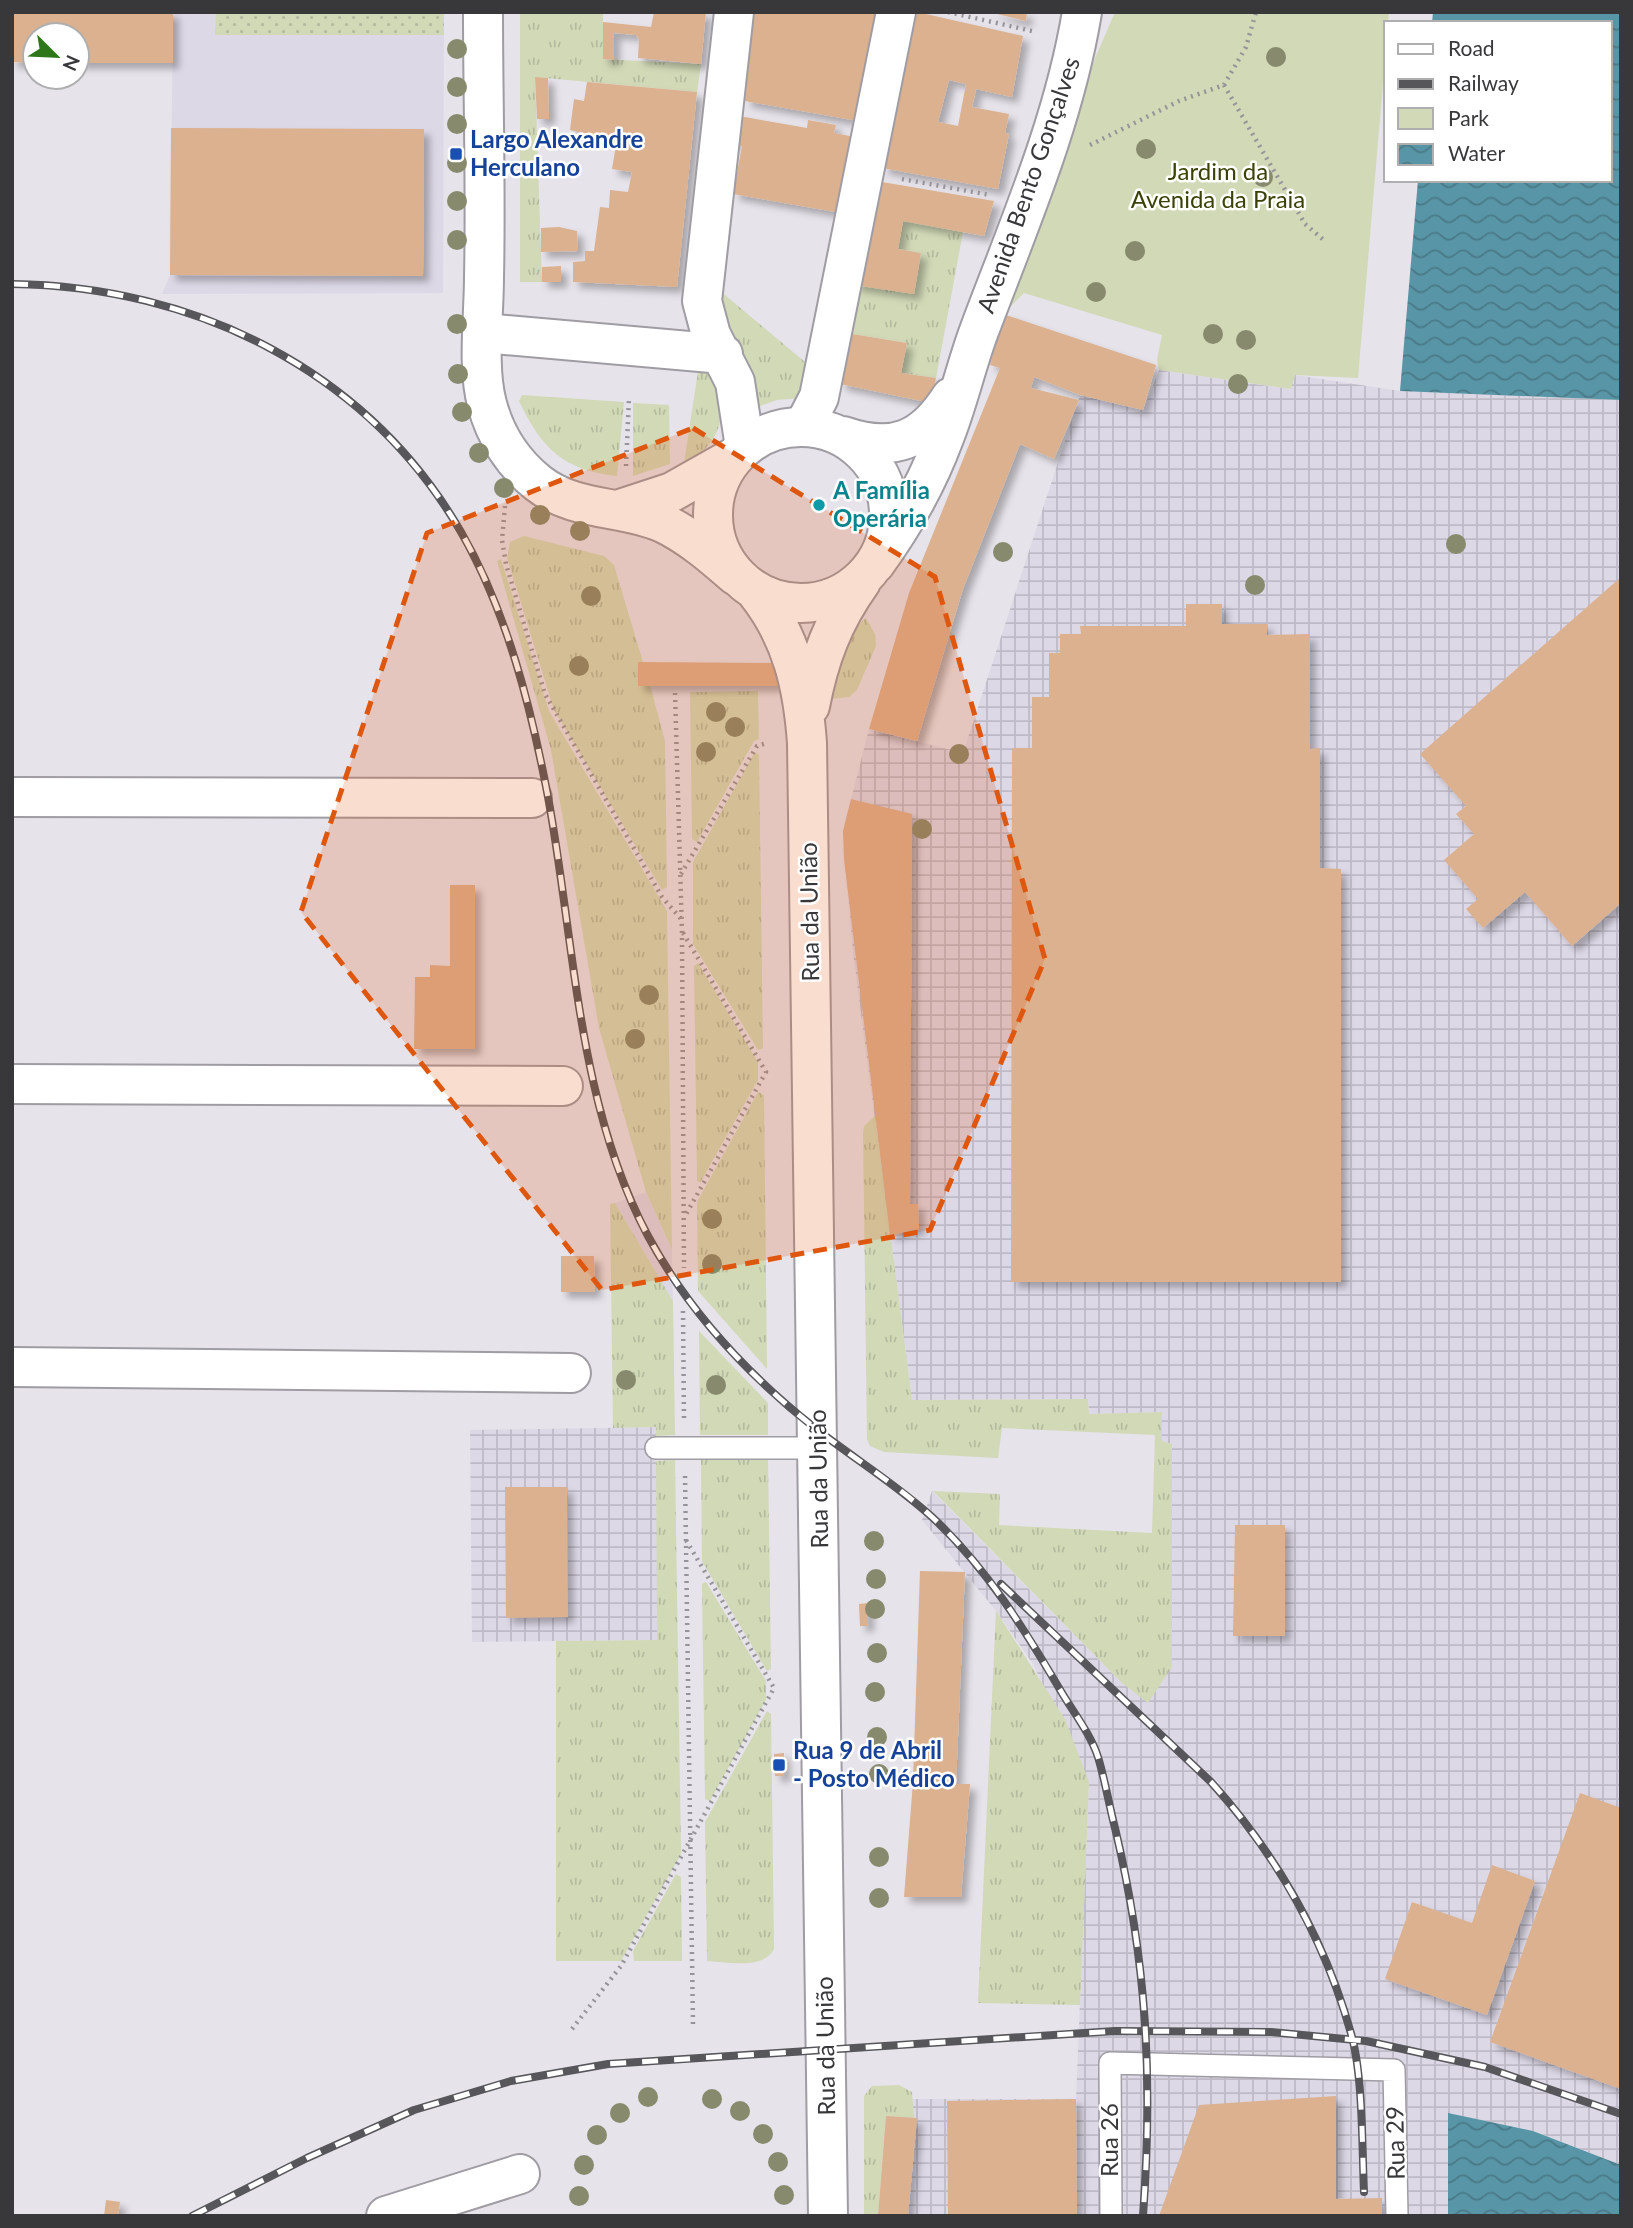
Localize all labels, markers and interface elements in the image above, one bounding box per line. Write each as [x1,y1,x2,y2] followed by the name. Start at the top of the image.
[21,21,91,91] north arrow
[1384,21,1612,182] legend
[1448,35,1495,60] text: Road
[59,52,85,74] text: N
[970,53,1085,316] street label: Avenida Bento Gonçalves
[1448,70,1519,95] text: Railway
[1448,105,1489,130] text: Park
[470,124,643,181] place label: Largo Alexandre Herculano
[1448,140,1505,165] text: Water
[448,146,464,162] marker: Largo Alexandre Herculano
[1131,156,1305,213] park label: Jardim da Avenida da Praia
[832,475,930,532] place label: A Família Operária
[811,497,827,513] marker: A Família Operária
[793,842,824,982] street label: Rua da União
[802,1409,833,1549] street label: Rua da União
[793,1735,955,1792] place label: Rua 9 de Abril - Posto Médico
[771,1757,787,1773] marker: Rua 9 de Abril - Posto Médico
[809,1976,840,2116] street label: Rua da União
[1094,2103,1123,2177] street label: Rua 26
[1379,2106,1410,2180] street label: Rua 29

